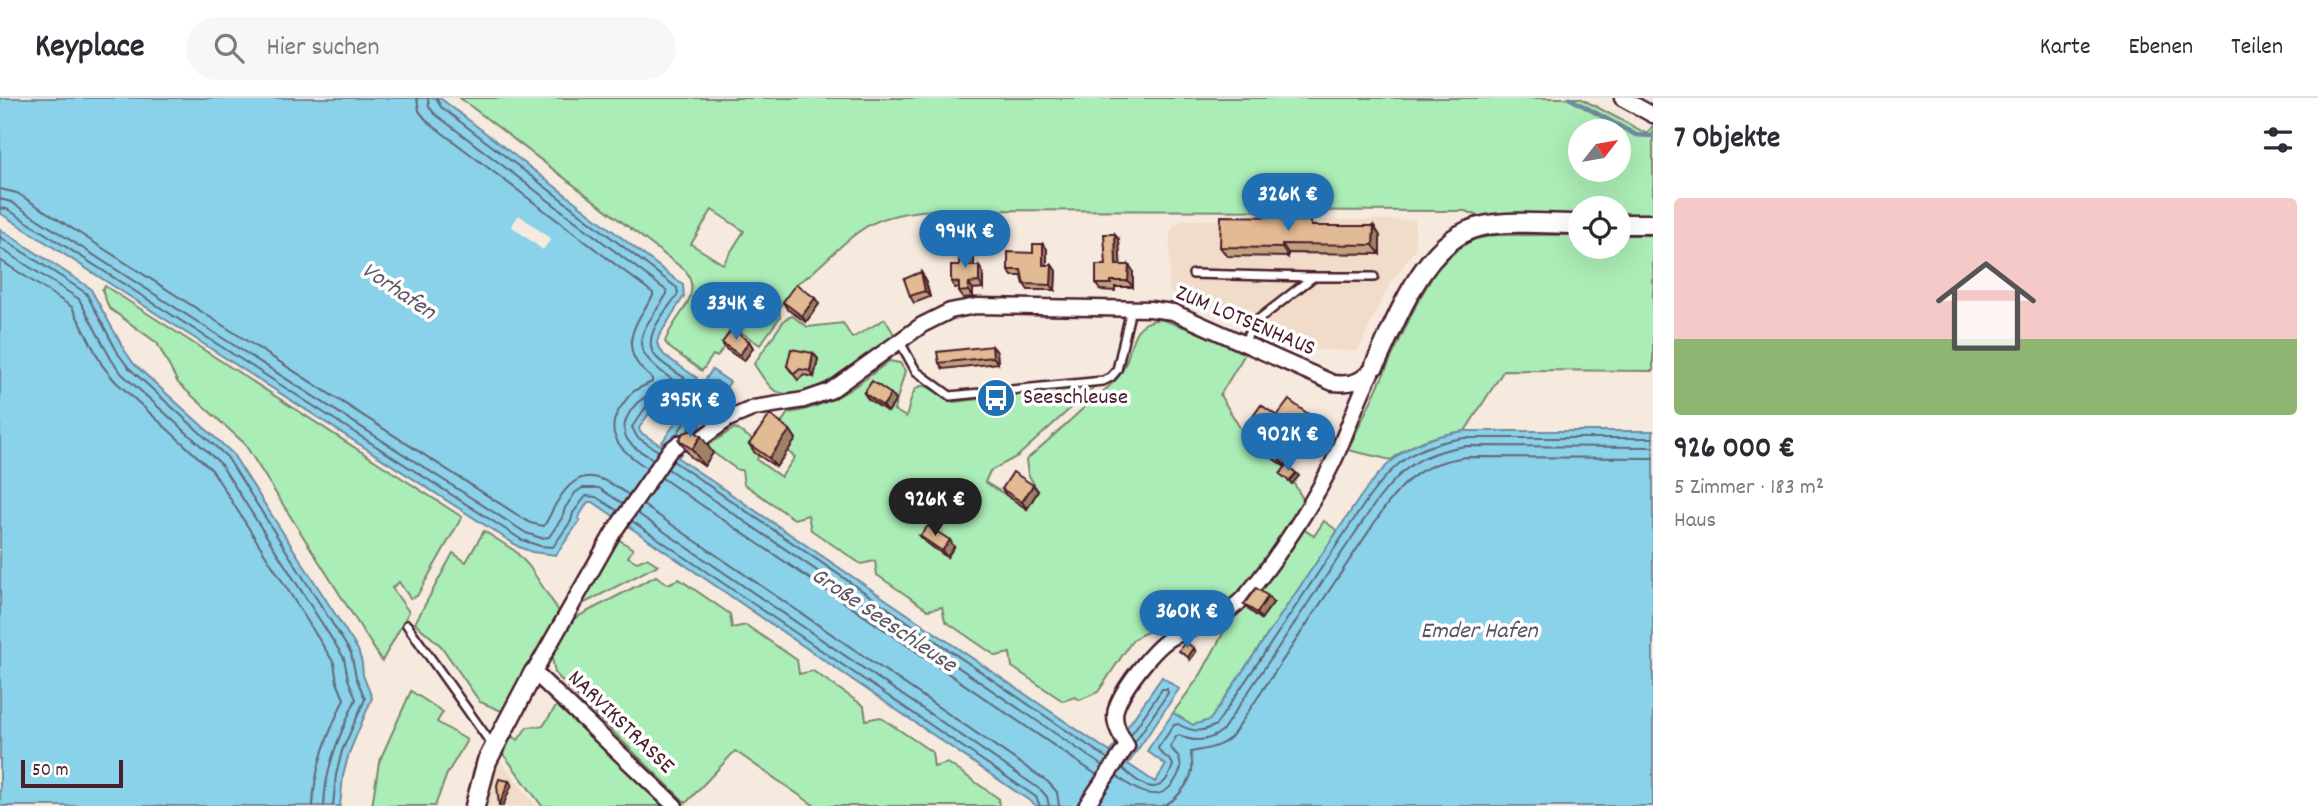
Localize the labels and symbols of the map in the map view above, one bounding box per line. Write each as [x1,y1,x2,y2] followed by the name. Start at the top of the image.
[1568,119,1631,182] north arrow
[1231,174,1345,233] pin: 326K €
[908,211,1022,270] pin: 994K €
[354,255,443,330] water label: Vorhafen
[1170,278,1320,366] street label: ZUM LOTSENHAUS
[679,282,793,342] pin: 334K €
[975,377,1017,419] bus stop icon: Seeschleuse
[633,380,747,439] pin: 395K €
[1023,382,1128,415] place label: Seeschleuse
[1231,414,1345,473] pin: 902K €
[878,478,992,538] pin: 926K €
[803,560,964,683] water label: Große Seeschleuse
[1130,590,1244,650] pin: 360K €
[1420,615,1539,649] water label: Emder Hafen
[559,663,681,783] street label: NARVIKSTRASSE
[21,757,122,789] scale bar

